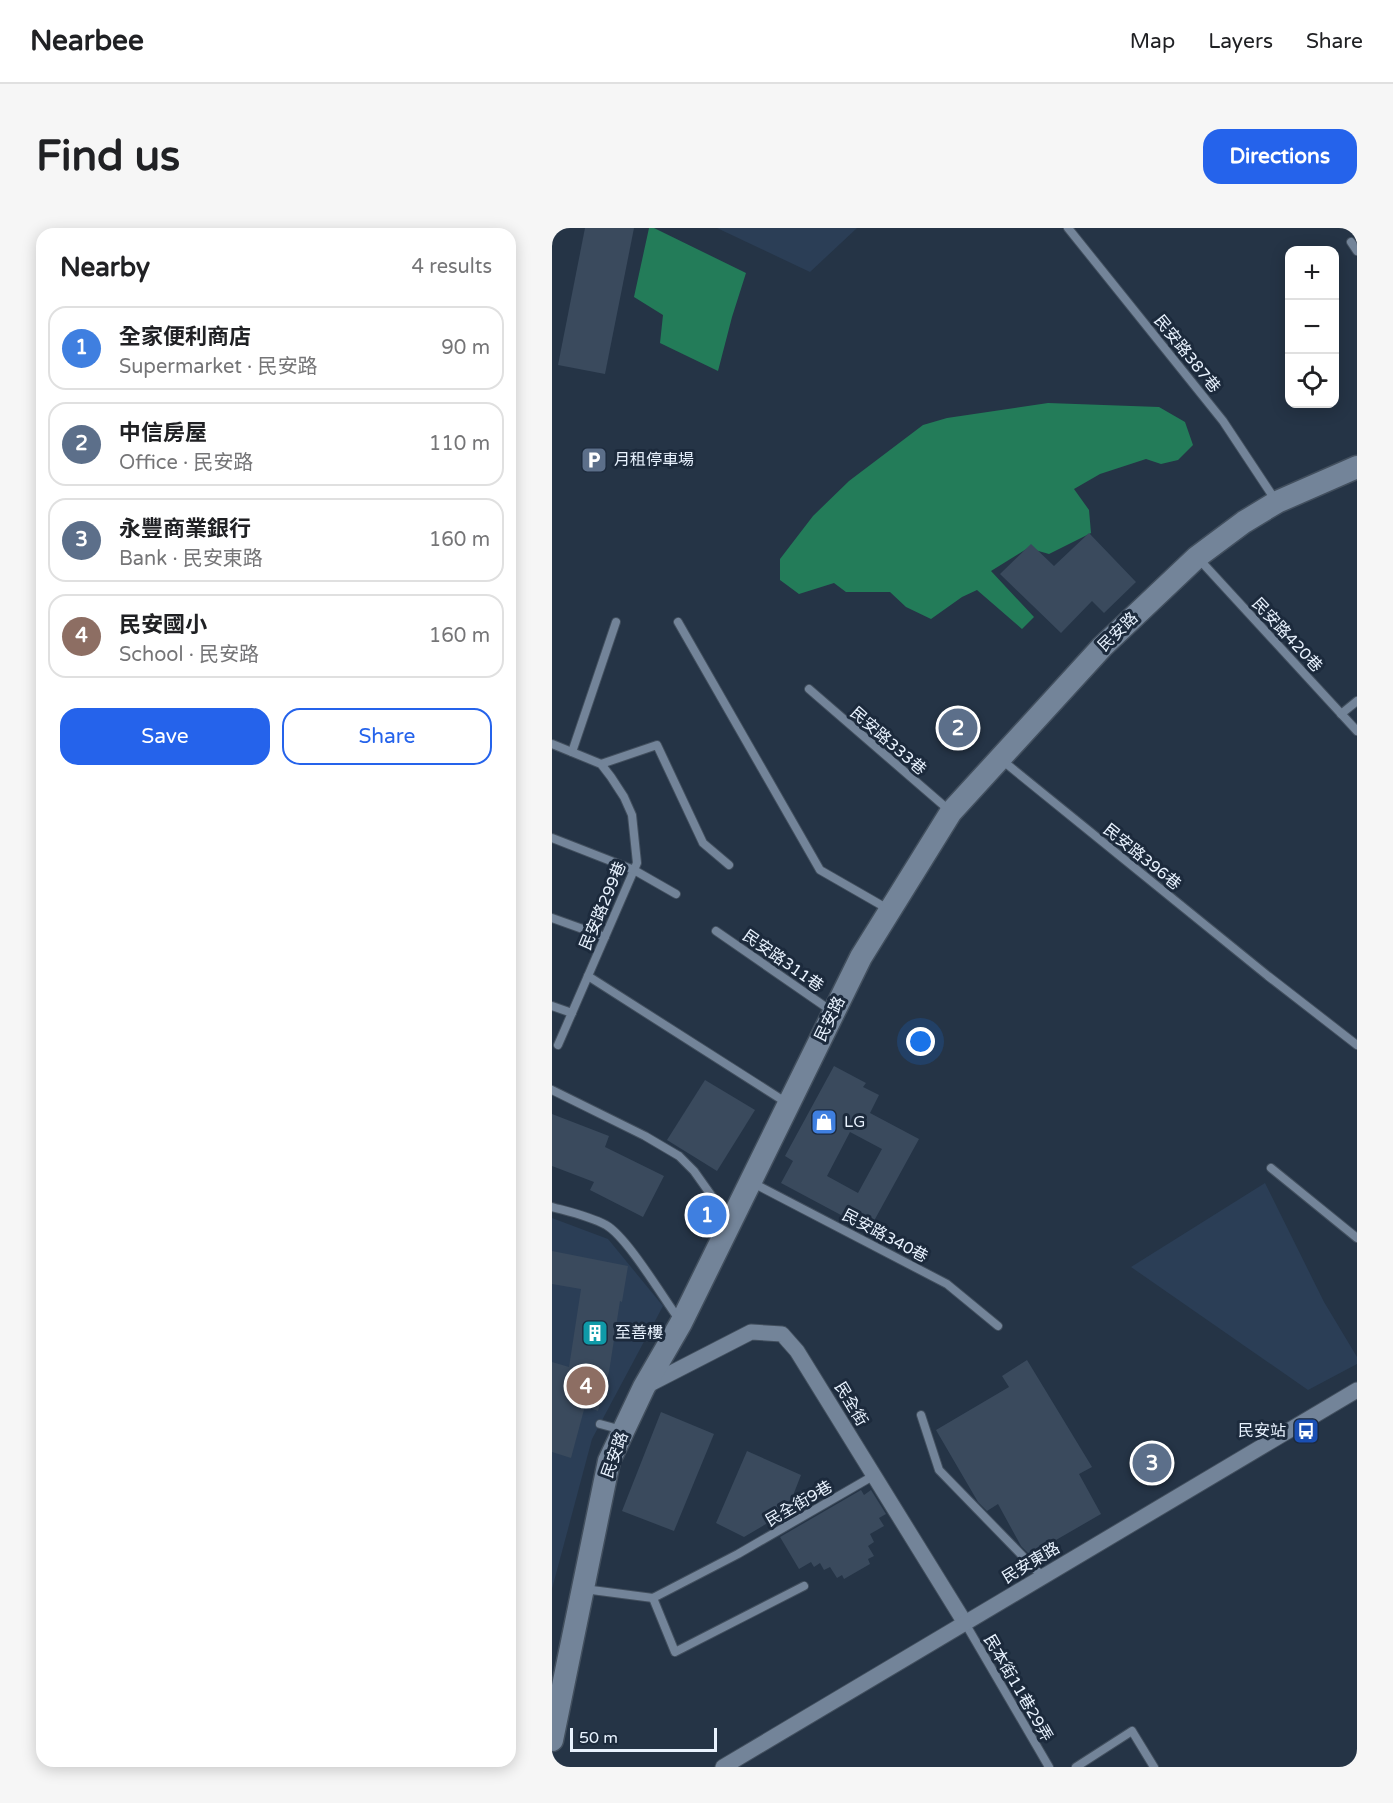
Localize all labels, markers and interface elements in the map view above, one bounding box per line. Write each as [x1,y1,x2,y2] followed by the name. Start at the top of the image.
[30,24,144,58] text: Nearbee
[1130,29,1175,54] text: Map
[1208,29,1273,54] text: Layers
[1306,29,1363,54] text: Share
[1203,129,1357,184] button: Directions
[36,131,180,182] text: Find us
[1285,246,1339,408] map controls
[1285,246,1339,300] button: +
[60,252,150,283] text: Nearby
[412,255,492,279] text: 4 results
[1285,300,1339,354] button: −
[1150,311,1224,397] street label: 民安路387巷
[119,324,251,350] text: 全家便利商店
[75,336,88,360] text: 1
[441,336,490,360] text: 90 m
[1285,354,1339,408] button: locate
[119,355,317,379] text: Supermarket · 民安路
[119,420,207,446] text: 中信房屋
[75,432,88,456] text: 2
[429,432,490,456] text: 110 m
[579,445,609,475] parking icon: 月租停車場
[614,450,694,470] place label: 月租停車場
[119,451,253,475] text: Office · 民安路
[119,516,251,542] text: 永豐商業銀行
[75,528,88,552] text: 3
[429,528,490,552] text: 160 m
[119,547,263,571] text: Bank · 民安東路
[1248,594,1326,676] street label: 民安路420巷
[1094,608,1142,656] street label: 民安路
[119,612,207,638] text: 民安國小
[75,624,88,648] text: 4
[429,624,490,648] text: 160 m
[119,643,259,667] text: School · 民安路
[846,703,930,779] street label: 民安路333巷
[938,706,978,750] pin: 2
[60,708,270,765] button: Save
[282,708,492,765] button: Share
[1099,820,1185,894] street label: 民安路396巷
[575,859,631,953] street label: 民安路299巷
[739,926,827,996] street label: 民安路311巷
[810,993,850,1045] street label: 民安路
[906,1027,935,1056] your location
[809,1107,839,1137] shop icon: LG
[844,1112,865,1132] place label: LG
[688,1192,726,1238] pin: 1
[839,1205,931,1267] street label: 民安路340巷
[580,1318,610,1348] building icon: 至善樓
[615,1323,663,1343] place label: 至善樓
[567,1364,606,1408] pin: 4
[830,1378,872,1430] street label: 民全街
[1291,1416,1321,1446] bus stop icon: 民安站
[1238,1421,1286,1441] place label: 民安站
[597,1429,633,1481] street label: 民安路
[1132,1440,1172,1486] pin: 3
[762,1477,836,1531] street label: 民全街9巷
[998,1538,1064,1588] street label: 民安東路
[979,1631,1057,1745] street label: 民本街11巷29弄
[570,1725,717,1752] scale bar
[579,1728,618,1748] text: 50 m

